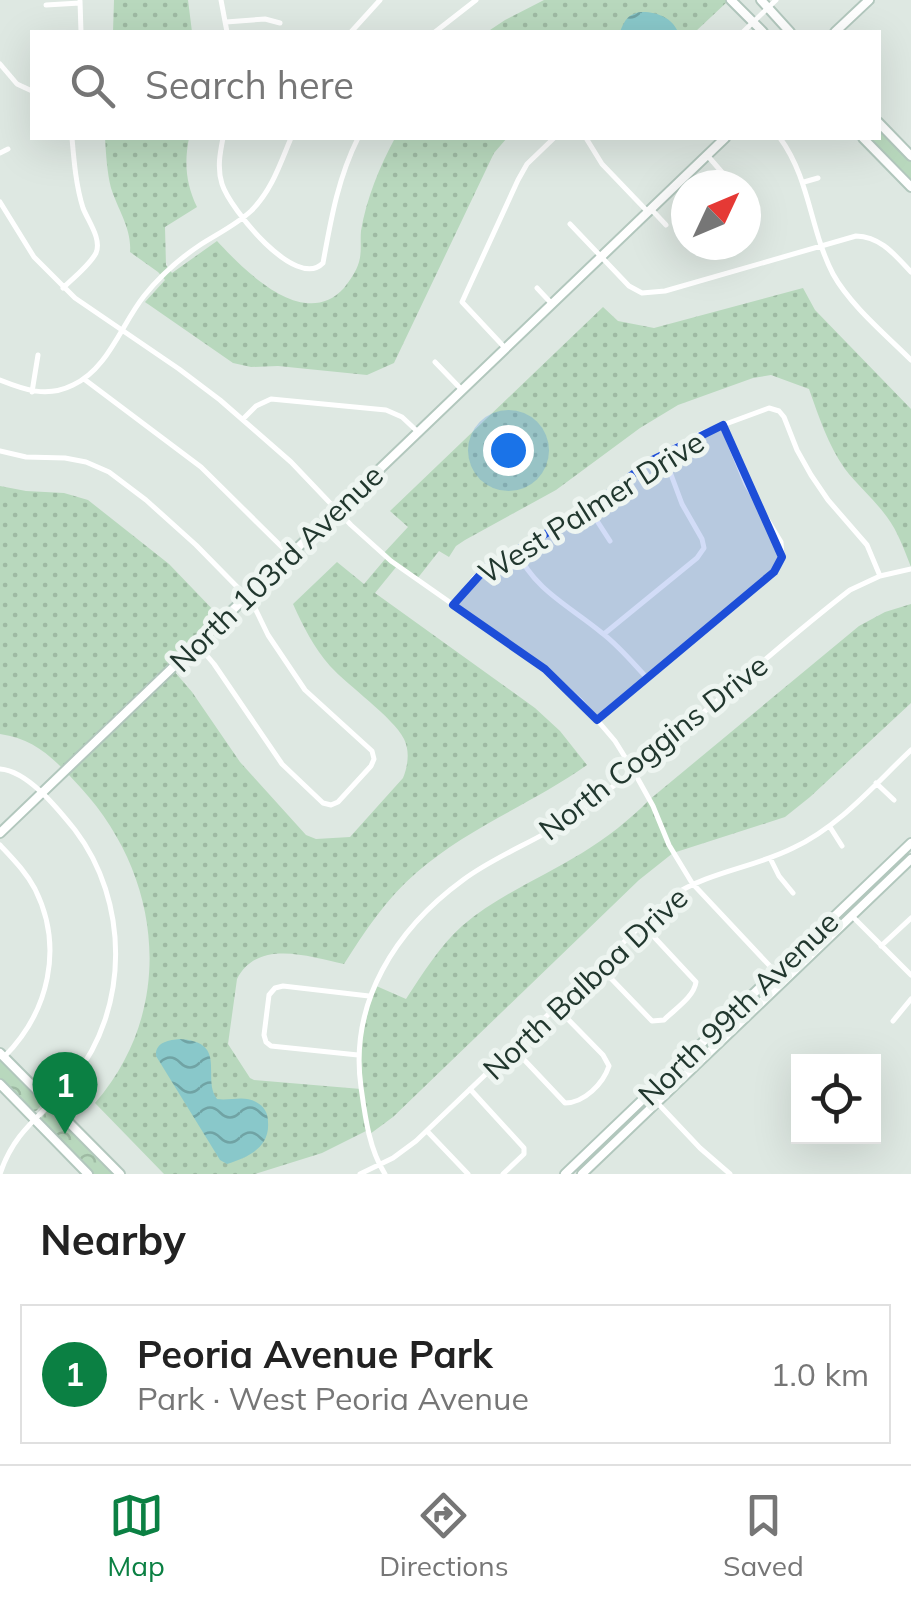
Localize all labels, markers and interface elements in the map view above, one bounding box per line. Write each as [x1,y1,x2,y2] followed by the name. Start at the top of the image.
[30,30,881,140] search box
[65,58,120,113] icon: search
[145,61,354,109] text: Search here
[671,170,761,260] north arrow
[471,422,711,592] street label: West Palmer Drive
[483,425,534,476] your location
[161,456,391,680] street label: North 103rd Avenue
[531,646,775,848] street label: North Coggins Drive
[475,878,695,1088] street label: North Balboa Drive
[630,903,846,1113] street label: North 99th Avenue
[32,1052,98,1134] pin: 1
[791,1054,881,1144] map controls
[791,1054,881,1144] button: locate
[40,1213,186,1266] text: Nearby
[137,1330,493,1378] text: Peoria Avenue Park
[65,1354,84,1394] text: 1
[770,1354,869,1394] text: 1.0 km
[137,1378,529,1418] text: Park · West Peoria Avenue
[107,1488,165,1583] tab: Map
[379,1488,509,1583] tab: Directions
[723,1488,804,1583] tab: Saved

